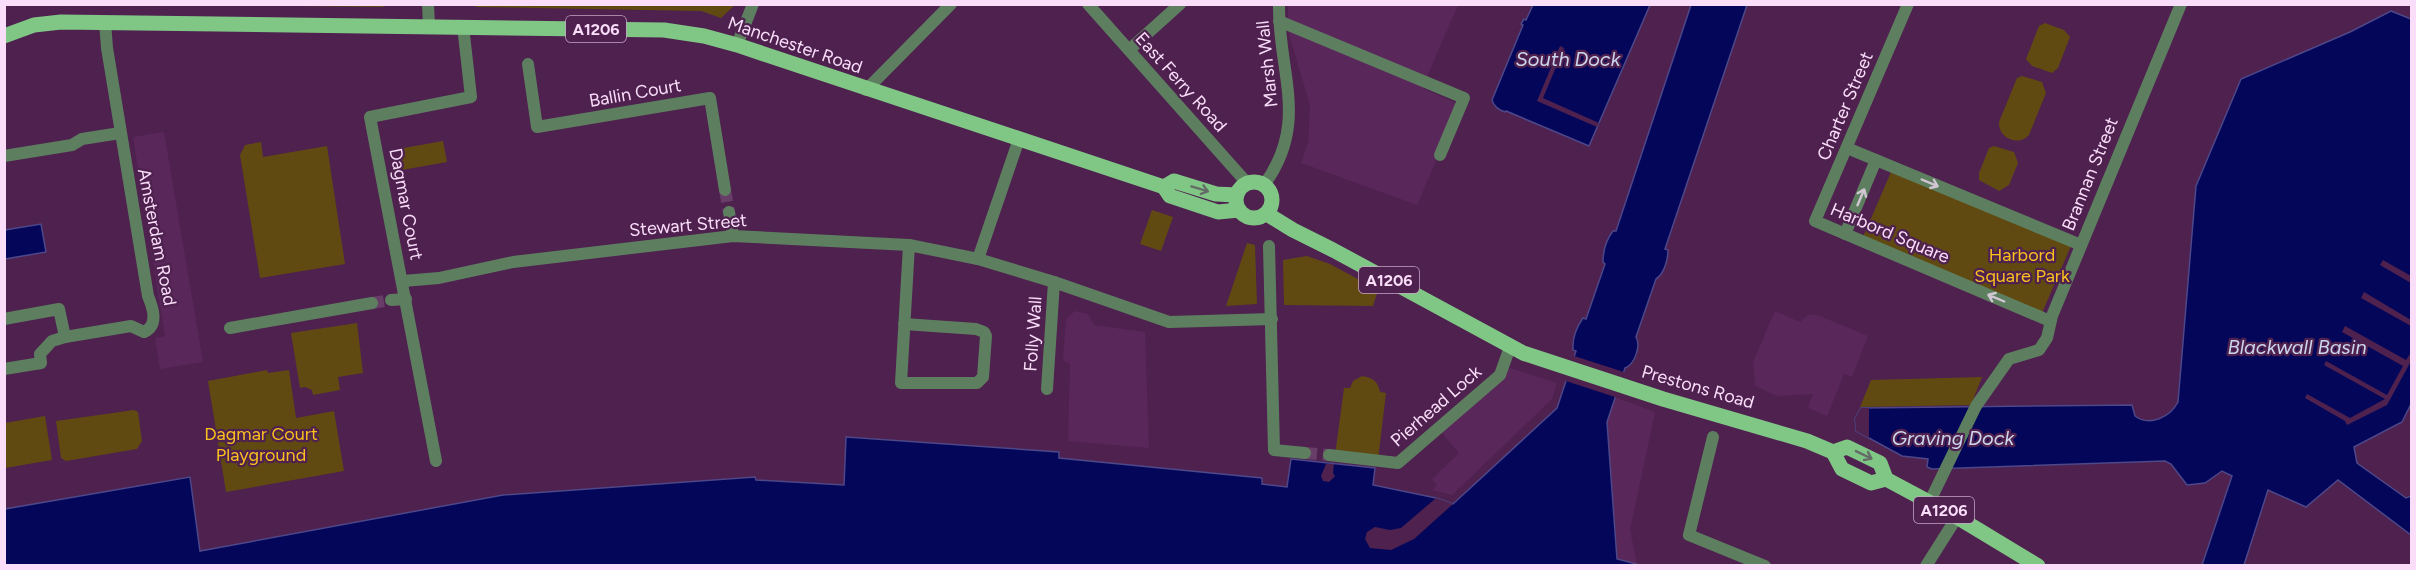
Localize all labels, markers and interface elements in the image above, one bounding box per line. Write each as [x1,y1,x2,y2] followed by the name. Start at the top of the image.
[725,12,865,78] street label: Manchester Road
[566,16,626,42] road number: A1206
[1252,20,1282,108] street label: Marsh Wall
[1131,28,1231,136] street label: East Ferry Road
[1516,47,1622,71] water label: South Dock
[1812,48,1878,164] street label: Charter Street
[587,74,683,112] street label: Ballin Court
[2057,114,2123,234] street label: Brannan Street
[384,146,428,262] street label: Dagmar Court
[133,166,181,308] street label: Amsterdam Road
[1921,178,1939,189] one-way arrow
[1190,184,1209,195] one-way arrow
[1856,189,1867,207] one-way arrow
[1827,198,1953,268] street label: Harbord Square
[628,209,748,241] street label: Stewart Street
[1974,244,2070,287] park label: Harbord Square Park
[1359,267,1419,293] road number: A1206
[1987,292,2006,303] one-way arrow
[1019,296,1047,372] street label: Folly Wall
[2227,335,2367,359] water label: Blackwall Basin
[1639,360,1757,414] street label: Prestons Road
[1386,361,1486,451] street label: Pierhead Lock
[204,423,318,466] park label: Dagmar Court Playground
[1892,426,2016,450] water label: Graving Dock
[1855,450,1873,462] one-way arrow
[1914,497,1974,523] road number: A1206

